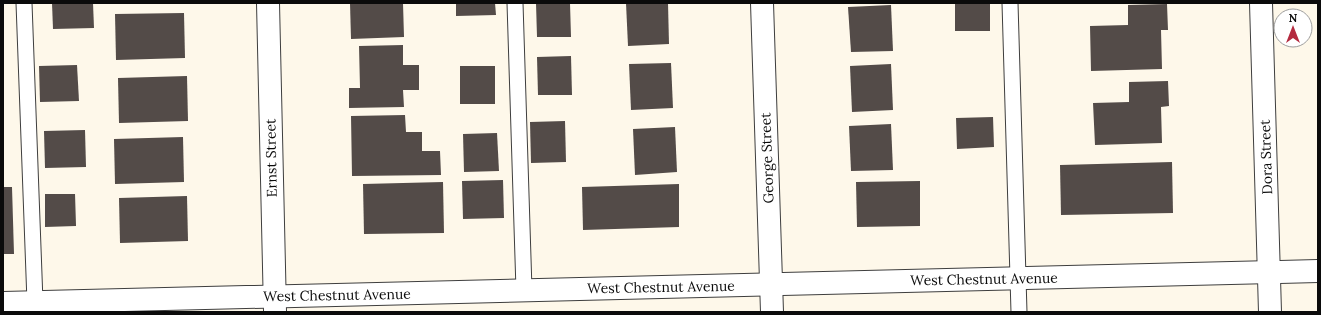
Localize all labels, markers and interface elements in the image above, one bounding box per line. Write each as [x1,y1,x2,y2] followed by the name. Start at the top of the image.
[1273,8,1313,48] north arrow
[1289,11,1298,25] text: N
[756,112,778,204] street label: George Street
[261,118,281,197] street label: Ernst Street
[1256,119,1276,195] street label: Dora Street
[910,269,1058,289] street label: West Chestnut Avenue
[587,277,735,297] street label: West Chestnut Avenue
[263,285,411,305] street label: West Chestnut Avenue

